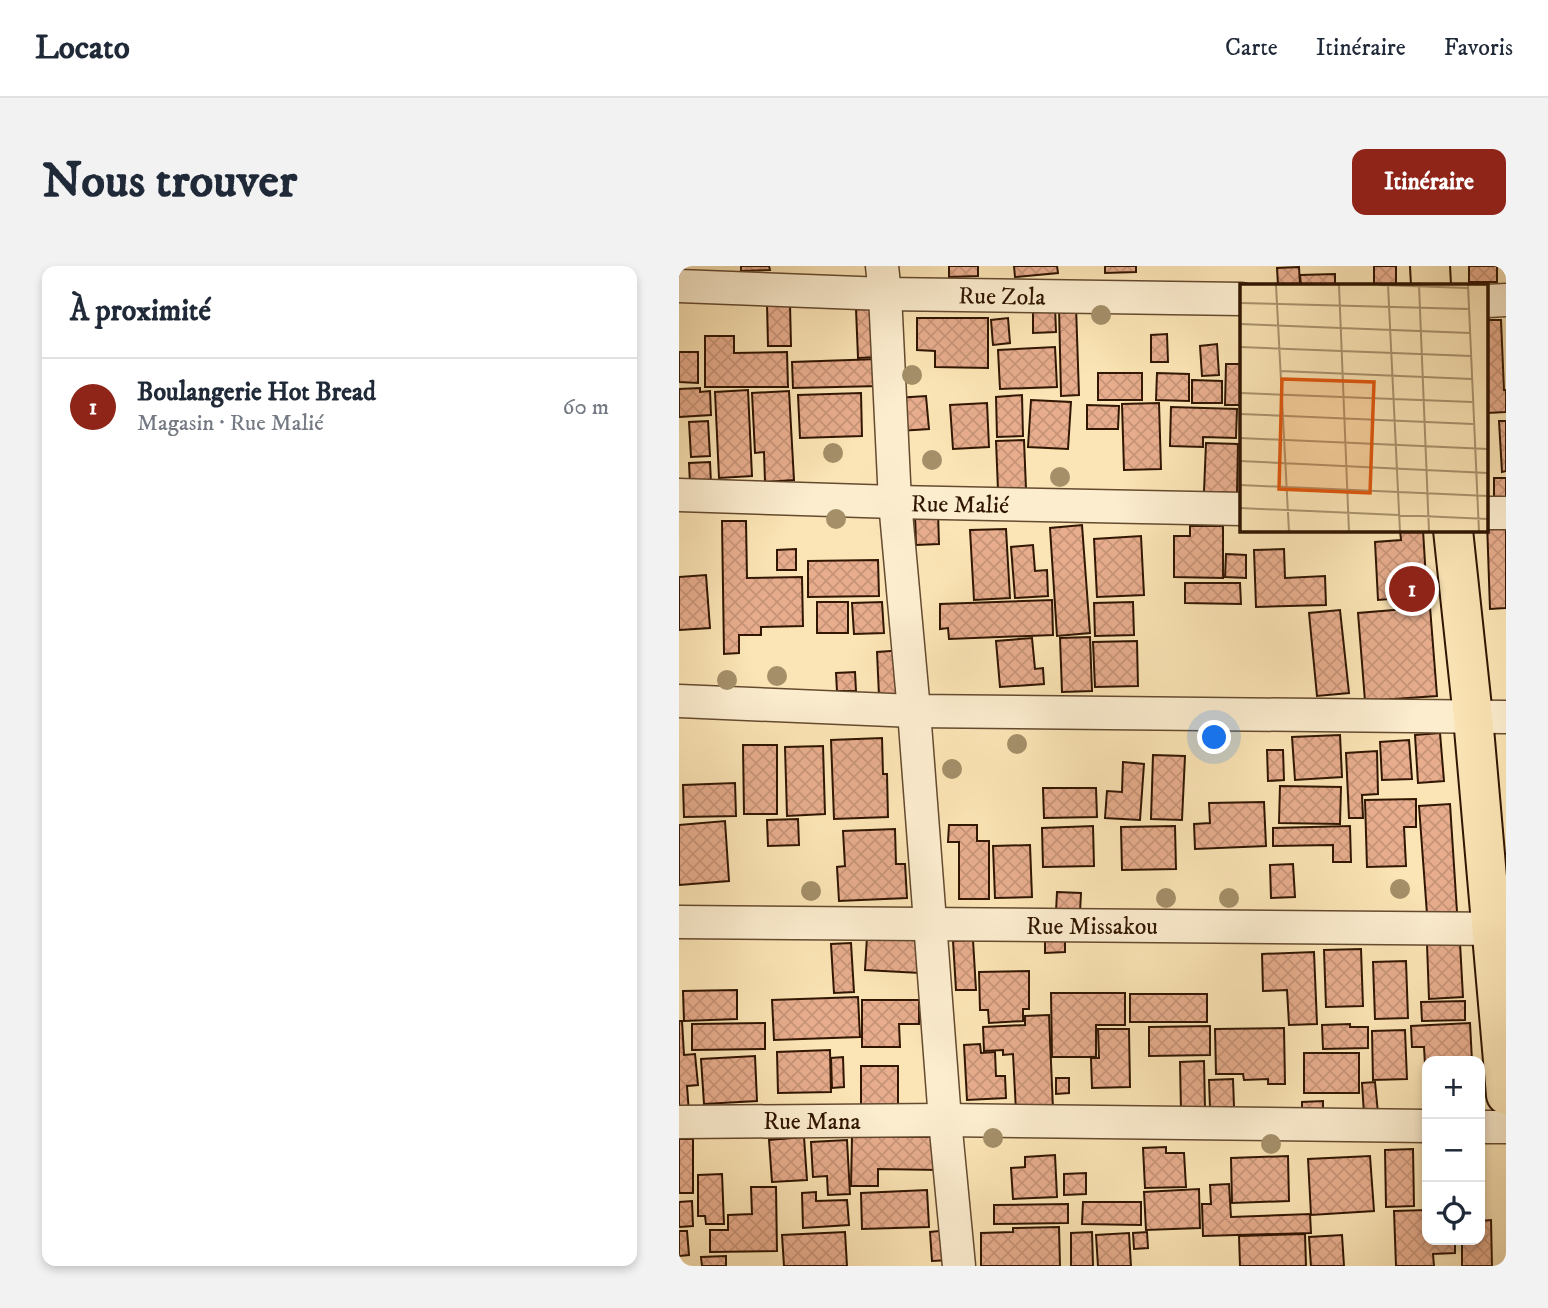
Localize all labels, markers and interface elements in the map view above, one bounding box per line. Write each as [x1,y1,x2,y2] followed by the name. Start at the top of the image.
[35,28,130,69] text: Locato
[1225,33,1278,63] text: Carte
[1316,33,1406,63] text: Itinéraire
[1444,33,1513,63] text: Favoris
[1352,149,1506,215] button: Itinéraire
[42,151,297,213] text: Nous trouver
[958,281,1047,313] street label: Rue Zola
[1240,284,1489,532] inset map
[70,293,211,330] text: À proximité
[137,376,376,409] text: Boulangerie Hot Bread
[89,393,97,422] text: 1
[562,393,609,422] text: 60 m
[137,409,324,438] text: Magasin · Rue Malié
[911,489,1009,521] street label: Rue Malié
[1389,563,1435,615] pin: 1
[1197,720,1231,754] your location
[1026,912,1158,942] street label: Rue Missakou
[1422,1056,1485,1245] map controls
[1422,1056,1485,1119] button: +
[763,1107,862,1137] street label: Rue Mana
[1422,1119,1485,1182] button: −
[1422,1182,1485,1245] button: locate

